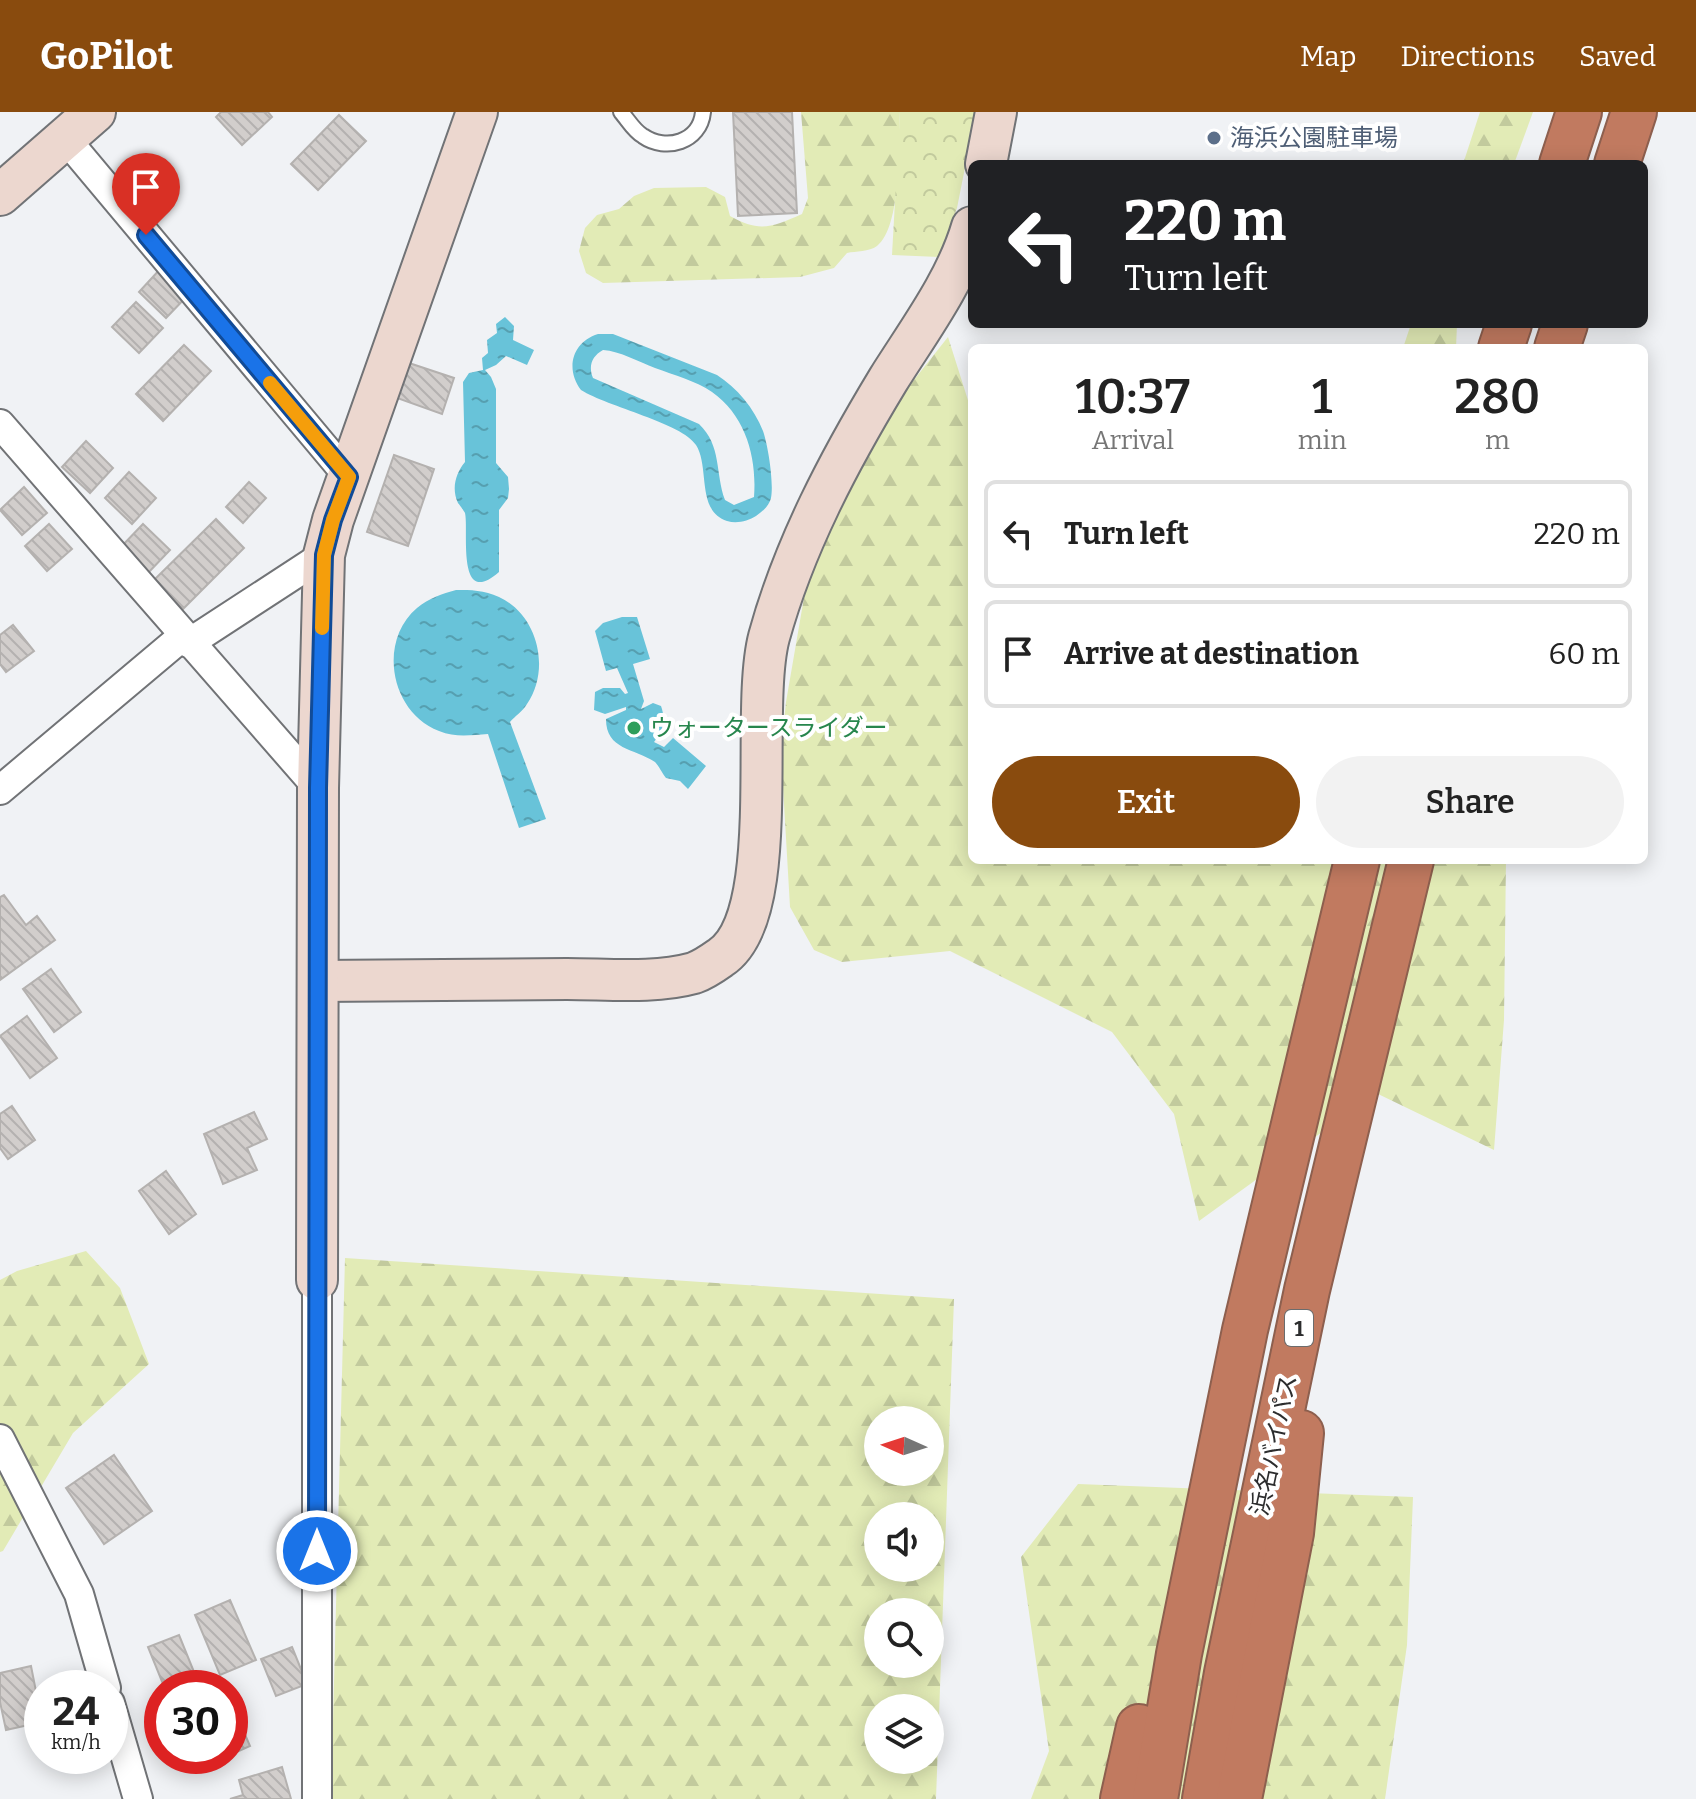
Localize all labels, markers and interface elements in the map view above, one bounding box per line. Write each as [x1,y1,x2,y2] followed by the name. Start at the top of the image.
[40,33,173,79] text: GoPilot
[1300,40,1356,73] text: Map
[1400,40,1535,73] text: Directions
[1579,40,1656,73] text: Saved
[1230,124,1398,152] place label: 海浜公園駐車場
[1205,129,1223,147] marker: 海浜公園駐車場
[112,153,180,235] pin
[124,165,168,209] icon: arrive
[1124,188,1286,255] text: 220 m
[992,192,1096,296] icon: left
[1124,256,1268,300] text: Turn left
[1076,368,1190,426] text: 10:37
[1312,368,1332,426] text: 1
[1454,368,1540,426] text: 280
[1092,425,1174,456] text: Arrival
[1298,425,1347,456] text: min
[1485,425,1510,456] text: m
[996,512,1040,556] icon: left
[1064,516,1189,552] text: Turn left
[1534,516,1620,552] text: 220 m
[996,632,1040,676] icon: arrive
[1064,636,1359,672] text: Arrive at destination
[1549,636,1620,672] text: 60 m
[650,714,888,742] place label: ウォータースライダー
[625,719,643,737] marker: ウォータースライダー
[992,756,1300,848] button: Exit
[1316,756,1624,848] button: Share
[1285,1310,1313,1346] road number: 1
[1245,1372,1303,1518] street label: 浜名バイパス
[864,1406,944,1486] north arrow
[864,1406,944,1774] map controls
[864,1502,944,1582] button: sound
[275,1509,359,1593] position arrow
[864,1598,944,1678] button: search
[144,1670,248,1774] speed limit sign: 30
[53,1688,99,1736] text: 24
[864,1694,944,1774] button: layers
[51,1730,101,1754] text: km/h

